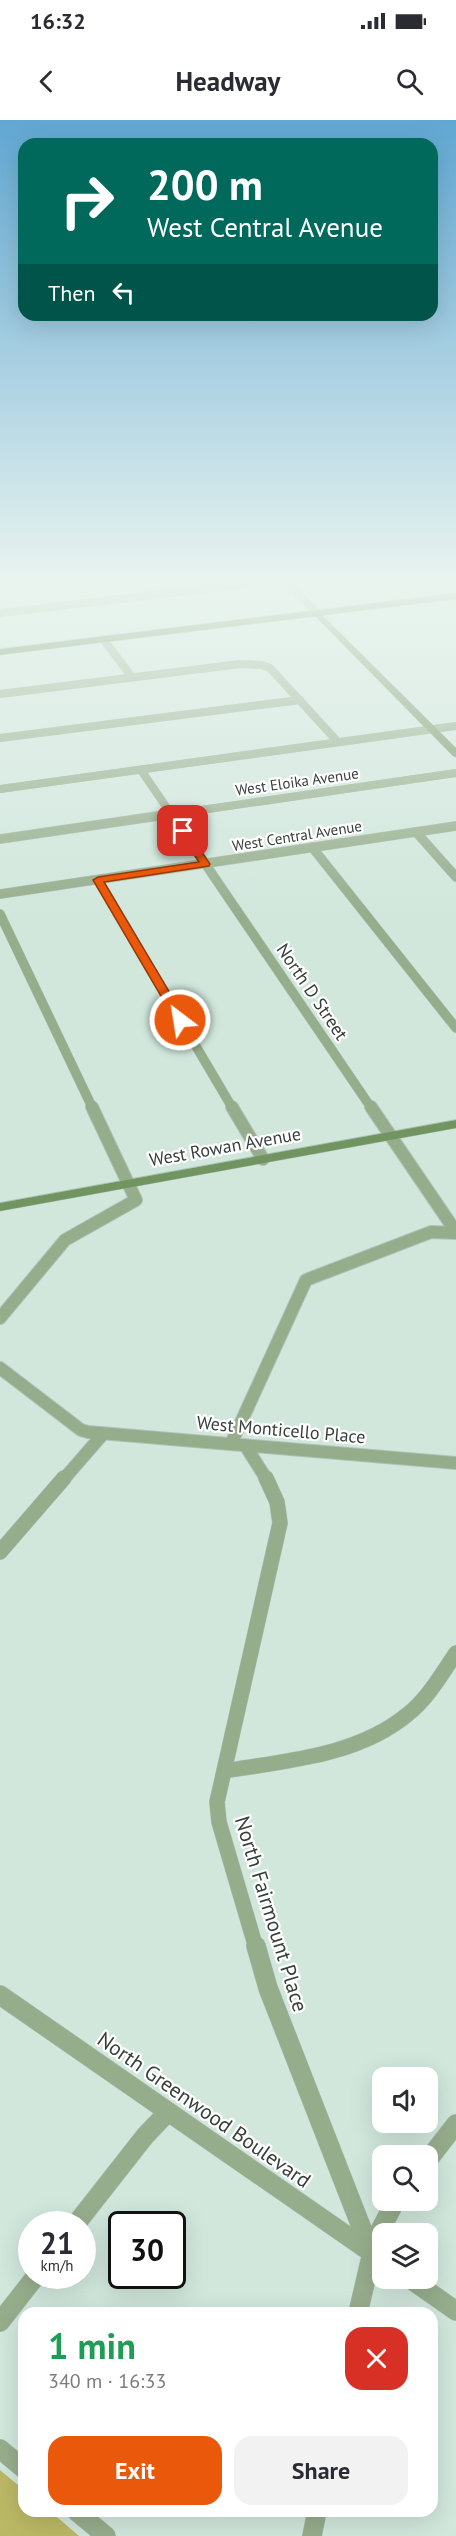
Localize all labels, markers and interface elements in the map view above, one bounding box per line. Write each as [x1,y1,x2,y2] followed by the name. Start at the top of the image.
[30,7,86,35] text: 16:32
[175,64,281,98] text: Headway
[30,65,63,98] icon: back
[393,65,426,98] icon: search
[147,157,263,212] text: 200 m
[48,162,126,240] icon: right
[147,210,383,244] text: West Central Avenue
[107,276,140,309] icon: left
[48,279,95,307] text: Then
[234,763,360,800] street label: West Eloika Avenue
[157,805,208,856] pin
[166,814,199,847] icon: arrive
[231,816,363,855] street label: West Central Avenue
[272,939,353,1044] street label: North D Street
[148,988,212,1052] position arrow
[147,1122,303,1171] street label: West Rowan Avenue
[196,1411,366,1448] street label: West Monticello Place
[229,1813,314,2015] street label: North Fairmount Place
[92,2025,316,2194] street label: North Greenwood Boulevard
[372,2067,438,2289] map controls
[372,2067,438,2133] button: sound
[372,2145,438,2211] button: search
[108,2211,186,2289] speed limit sign: 30
[40,2223,74,2262] text: 21
[372,2223,438,2289] button: layers
[41,2256,73,2275] text: km/h
[48,2322,136,2369] text: 1 min
[345,2327,408,2390] button: close
[48,2368,166,2394] text: 340 m · 16:33
[48,2436,222,2505] button: Exit
[234,2436,408,2505] button: Share

